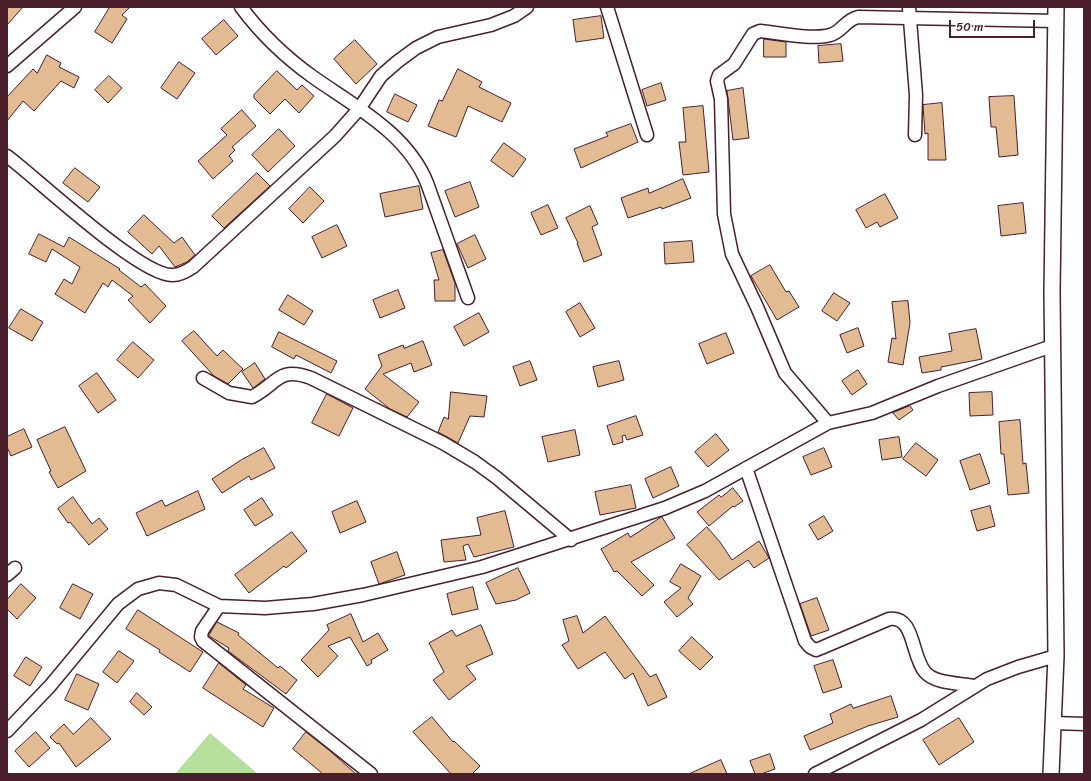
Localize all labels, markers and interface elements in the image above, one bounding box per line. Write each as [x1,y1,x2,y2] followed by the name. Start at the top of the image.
[951,12,1037,38] scale bar
[956,16,983,38] text: 50 m

